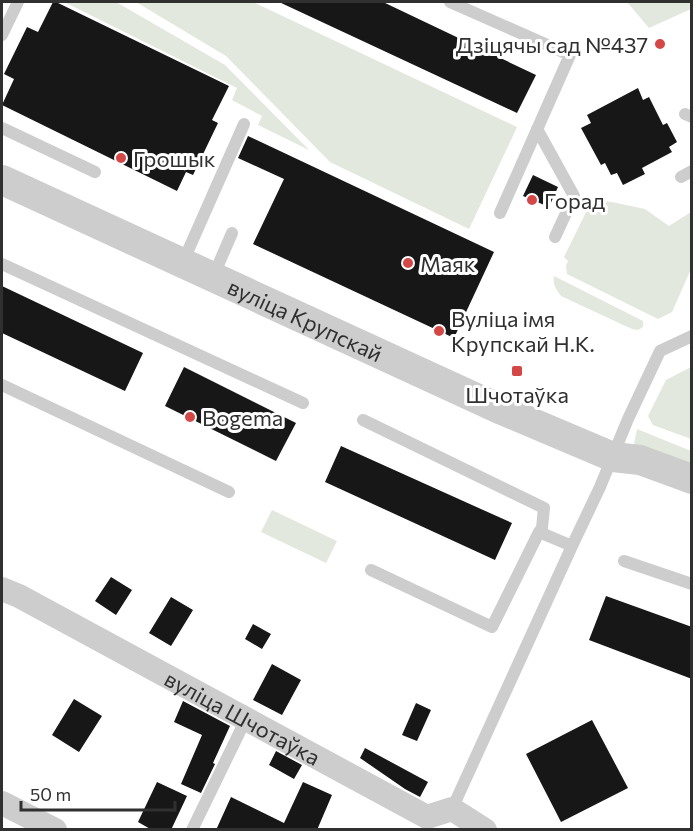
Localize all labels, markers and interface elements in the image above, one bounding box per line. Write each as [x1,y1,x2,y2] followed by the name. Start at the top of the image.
[456,31,648,58] place label: Дзіцячы сад №437
[653,37,667,51] marker: Дзіцячы сад №437
[133,145,216,172] place label: Грошык
[114,151,128,165] marker: Грошык
[544,187,605,214] place label: Горад
[525,193,539,207] marker: Горад
[420,250,476,277] place label: Маяк
[401,256,415,270] marker: Маяк
[224,272,387,367] street label: вуліца Крупскай
[451,305,595,357] place label: Вуліца імя Крупскай Н.К.
[432,324,446,338] marker: Вуліца імя Крупскай Н.К.
[510,364,524,378] marker: Шчотаўка
[465,381,569,408] place label: Шчотаўка
[202,404,283,431] place label: Bogema
[183,410,197,424] marker: Bogema
[160,664,325,770] street label: вуліца Шчотаўка
[21,774,176,812] scale bar
[30,783,71,805] text: 50 m

